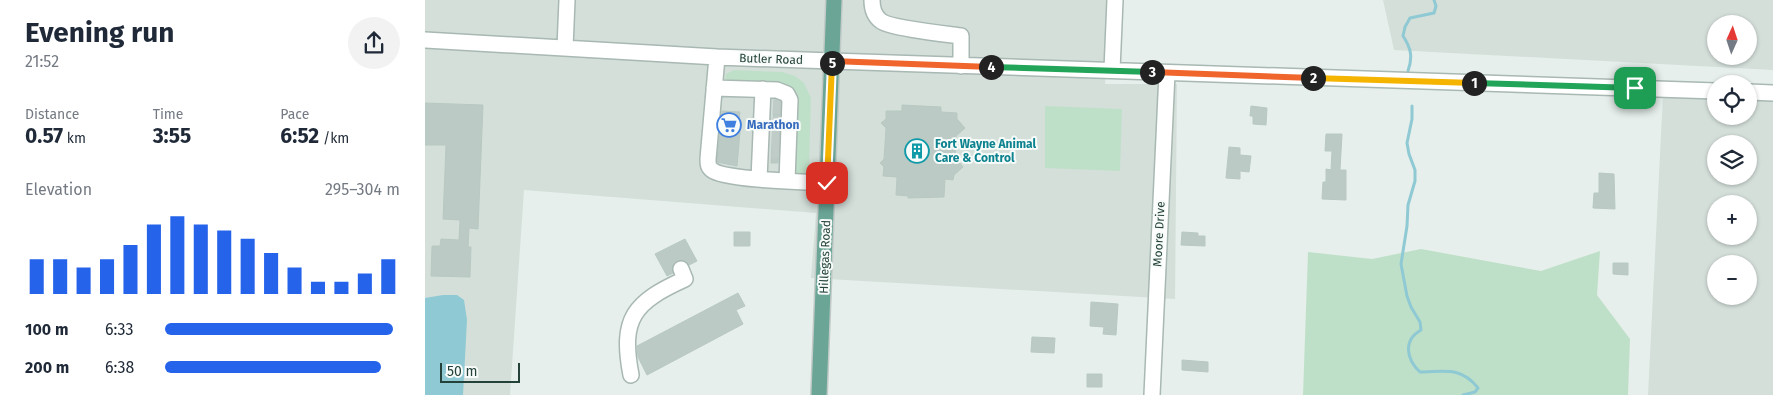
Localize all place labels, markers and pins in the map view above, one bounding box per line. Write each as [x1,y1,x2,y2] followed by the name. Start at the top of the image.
[819,50,845,76] pin: 5
[979,54,1003,80] pin: 4
[1139,60,1165,84] pin: 3
[1301,66,1325,90] pin: 2
[1614,67,1656,109] pin
[1461,70,1487,96] pin: 1
[716,112,742,138] supermarket icon: Marathon
[747,118,800,132] place label: Marathon
[935,137,1037,165] place label: Fort Wayne Animal Care & Control
[904,138,930,164] building icon: Fort Wayne Animal Care & Control
[806,162,848,204] pin

